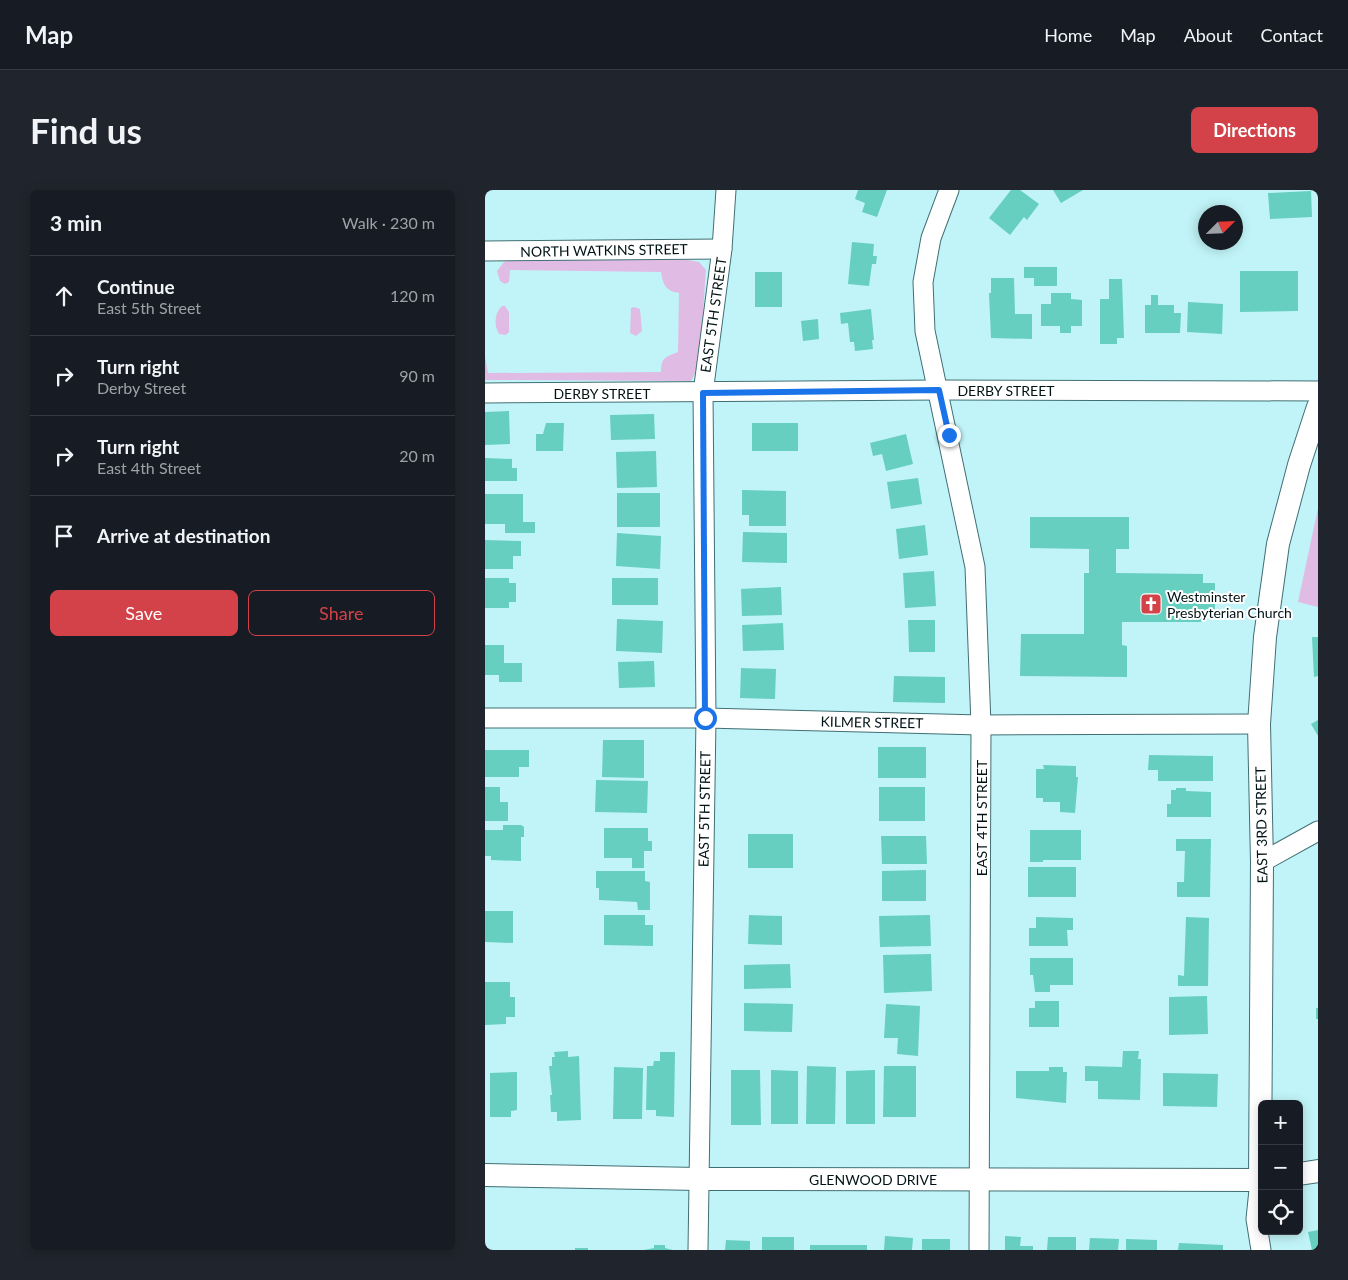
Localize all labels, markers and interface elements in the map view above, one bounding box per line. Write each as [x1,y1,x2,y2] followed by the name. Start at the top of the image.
[25,20,73,49] text: Map
[1044,24,1092,46] text: Home
[1120,24,1156,46] text: Map
[1184,24,1233,46] text: About
[1261,24,1323,46] text: Contact
[1191,107,1318,153] button: Directions
[30,109,142,151] text: Find us
[1198,205,1243,250] north arrow
[50,210,102,235] text: 3 min
[342,213,435,232] text: Walk · 230 m
[520,240,689,260] street label: NORTH WATKINS STREET
[696,256,730,374] street label: EAST 5TH STREET
[97,275,175,298] text: Continue
[50,282,78,310] icon: ahead
[390,286,435,305] text: 120 m
[97,298,201,317] text: East 5th Street
[97,355,179,378] text: Turn right
[50,362,78,390] icon: right
[399,366,435,385] text: 90 m
[97,378,186,397] text: Derby Street
[957,382,1055,399] street label: DERBY STREET
[553,385,651,402] street label: DERBY STREET
[938,424,961,447] route end
[97,435,179,458] text: Turn right
[50,442,78,470] icon: right
[399,446,435,465] text: 20 m
[97,458,201,477] text: East 4th Street
[50,522,78,550] icon: arrive
[97,524,270,547] text: Arrive at destination
[1167,588,1292,621] place label: Westminster Presbyterian Church
[50,590,238,636] button: Save
[248,590,435,636] button: Share
[1139,592,1163,616] church icon: Westminster Presbyterian Church
[694,707,717,730] route start
[820,713,924,731] street label: KILMER STREET
[694,750,714,867] street label: EAST 5TH STREET
[973,759,990,876] street label: EAST 4TH STREET
[1251,766,1271,884] street label: EAST 3RD STREET
[1258,1100,1303,1235] map controls
[1258,1100,1303,1145] button: +
[1258,1145,1303,1190] button: −
[809,1171,937,1188] street label: GLENWOOD DRIVE
[1258,1190,1303,1235] button: locate

